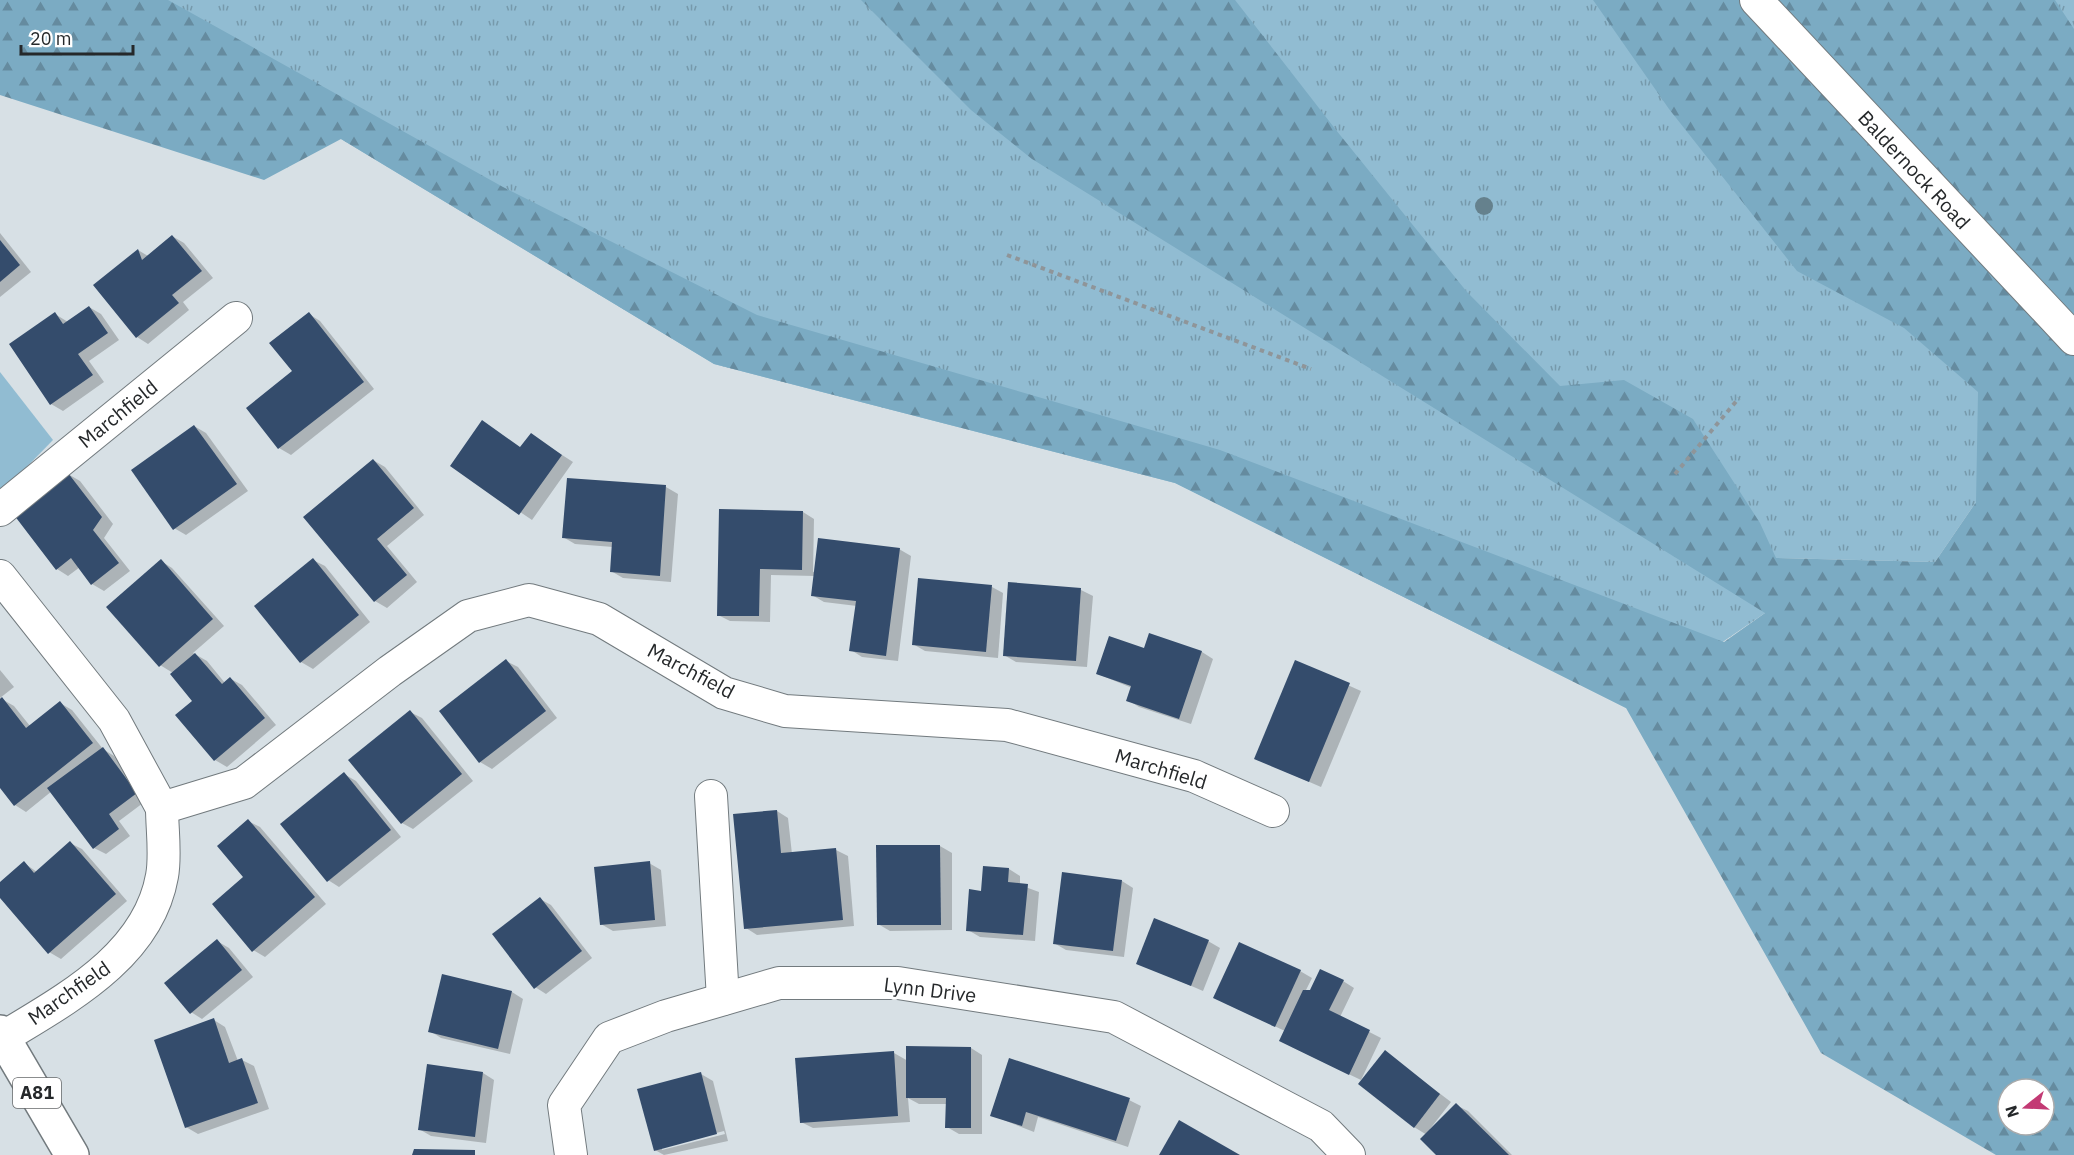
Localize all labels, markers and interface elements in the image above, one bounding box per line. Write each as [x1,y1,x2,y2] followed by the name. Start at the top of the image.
[21,18,134,56] scale bar
[30,27,72,50] text: 20 m
[1852,105,1976,235] street label: Baldernock Road
[72,373,163,454] street label: Marchfield
[643,636,739,705] street label: Marchfield
[1112,742,1210,795] street label: Marchfield
[22,954,115,1031] street label: Marchfield
[882,970,978,1009] street label: Lynn Drive
[1996,1077,2056,1137] north arrow
[13,1078,61,1108] road number: A81
[2000,1103,2023,1120] text: N

